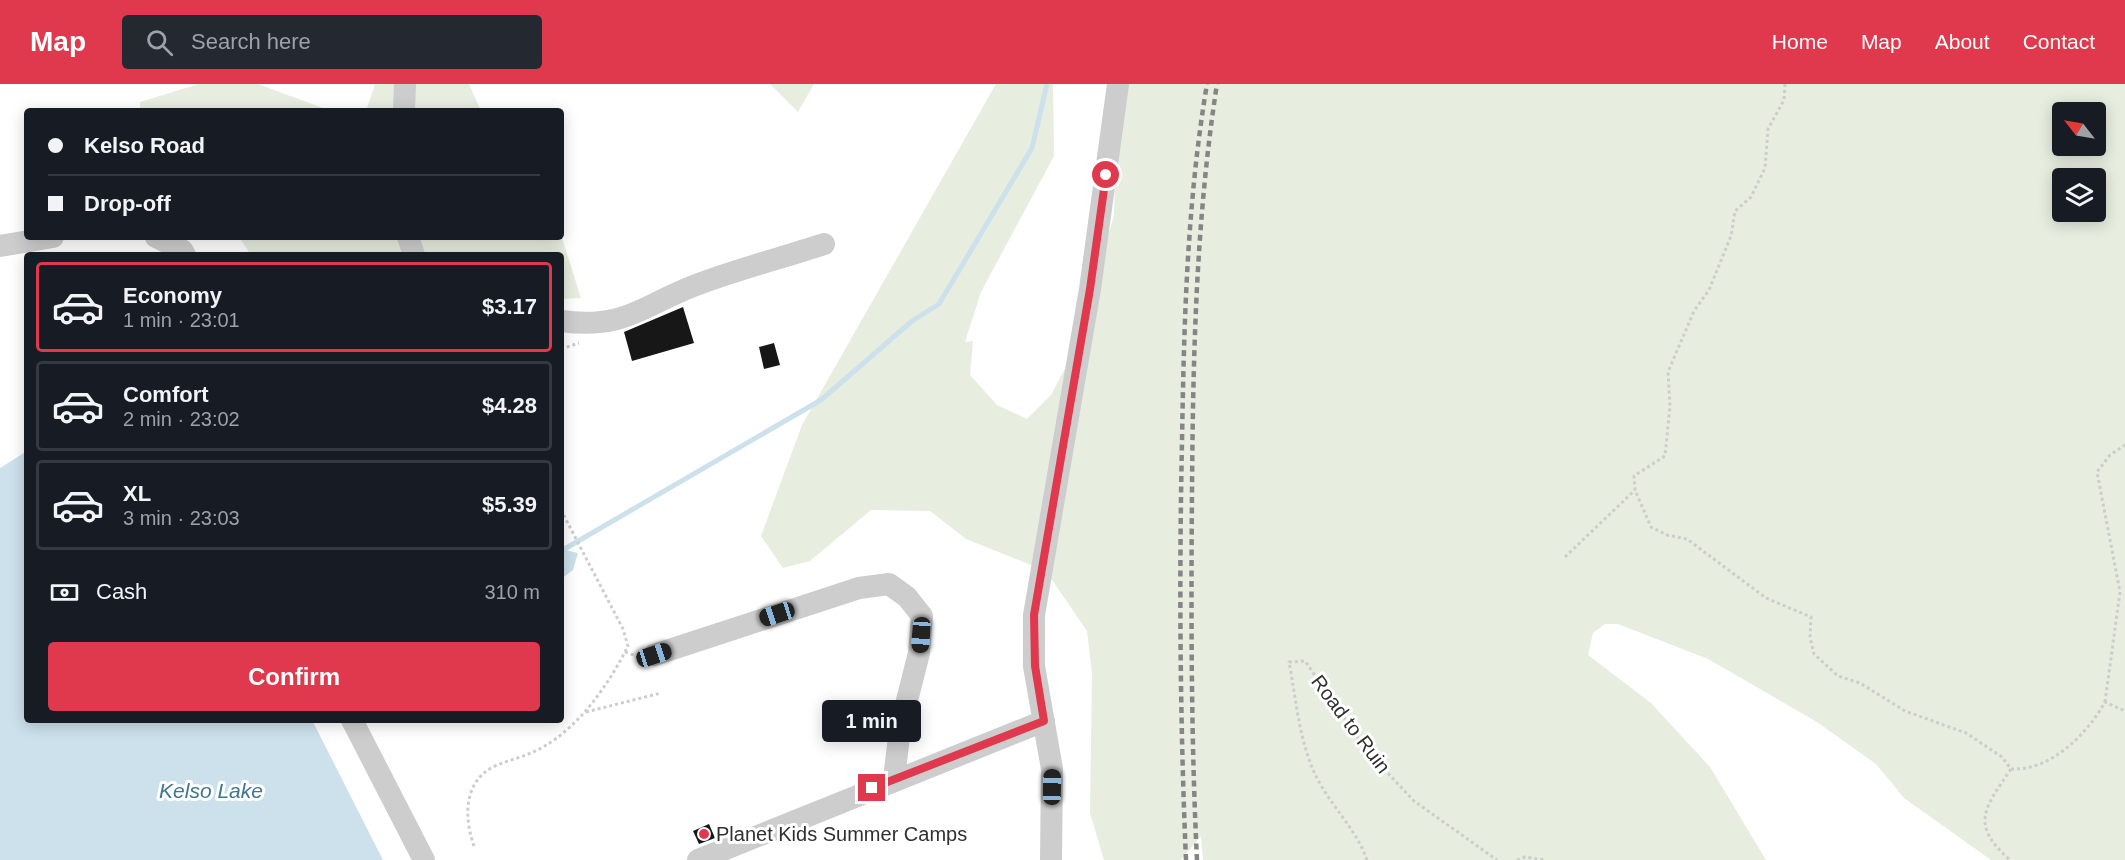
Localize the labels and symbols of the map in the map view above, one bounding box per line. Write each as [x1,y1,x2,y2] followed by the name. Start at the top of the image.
[2052,102,2106,156] north arrow
[1092,161,1119,188] route start
[757,600,797,628] car
[911,616,931,654] car
[634,641,674,669] car
[1307,671,1395,777] street label: Road to Ruin
[822,701,922,743] callout: 1 min
[1043,769,1061,805] car
[858,774,885,801] route end
[159,779,263,802] water label: Kelso Lake
[716,823,967,845] place label: Planet Kids Summer Camps
[697,827,711,841] marker: Planet Kids Summer Camps

